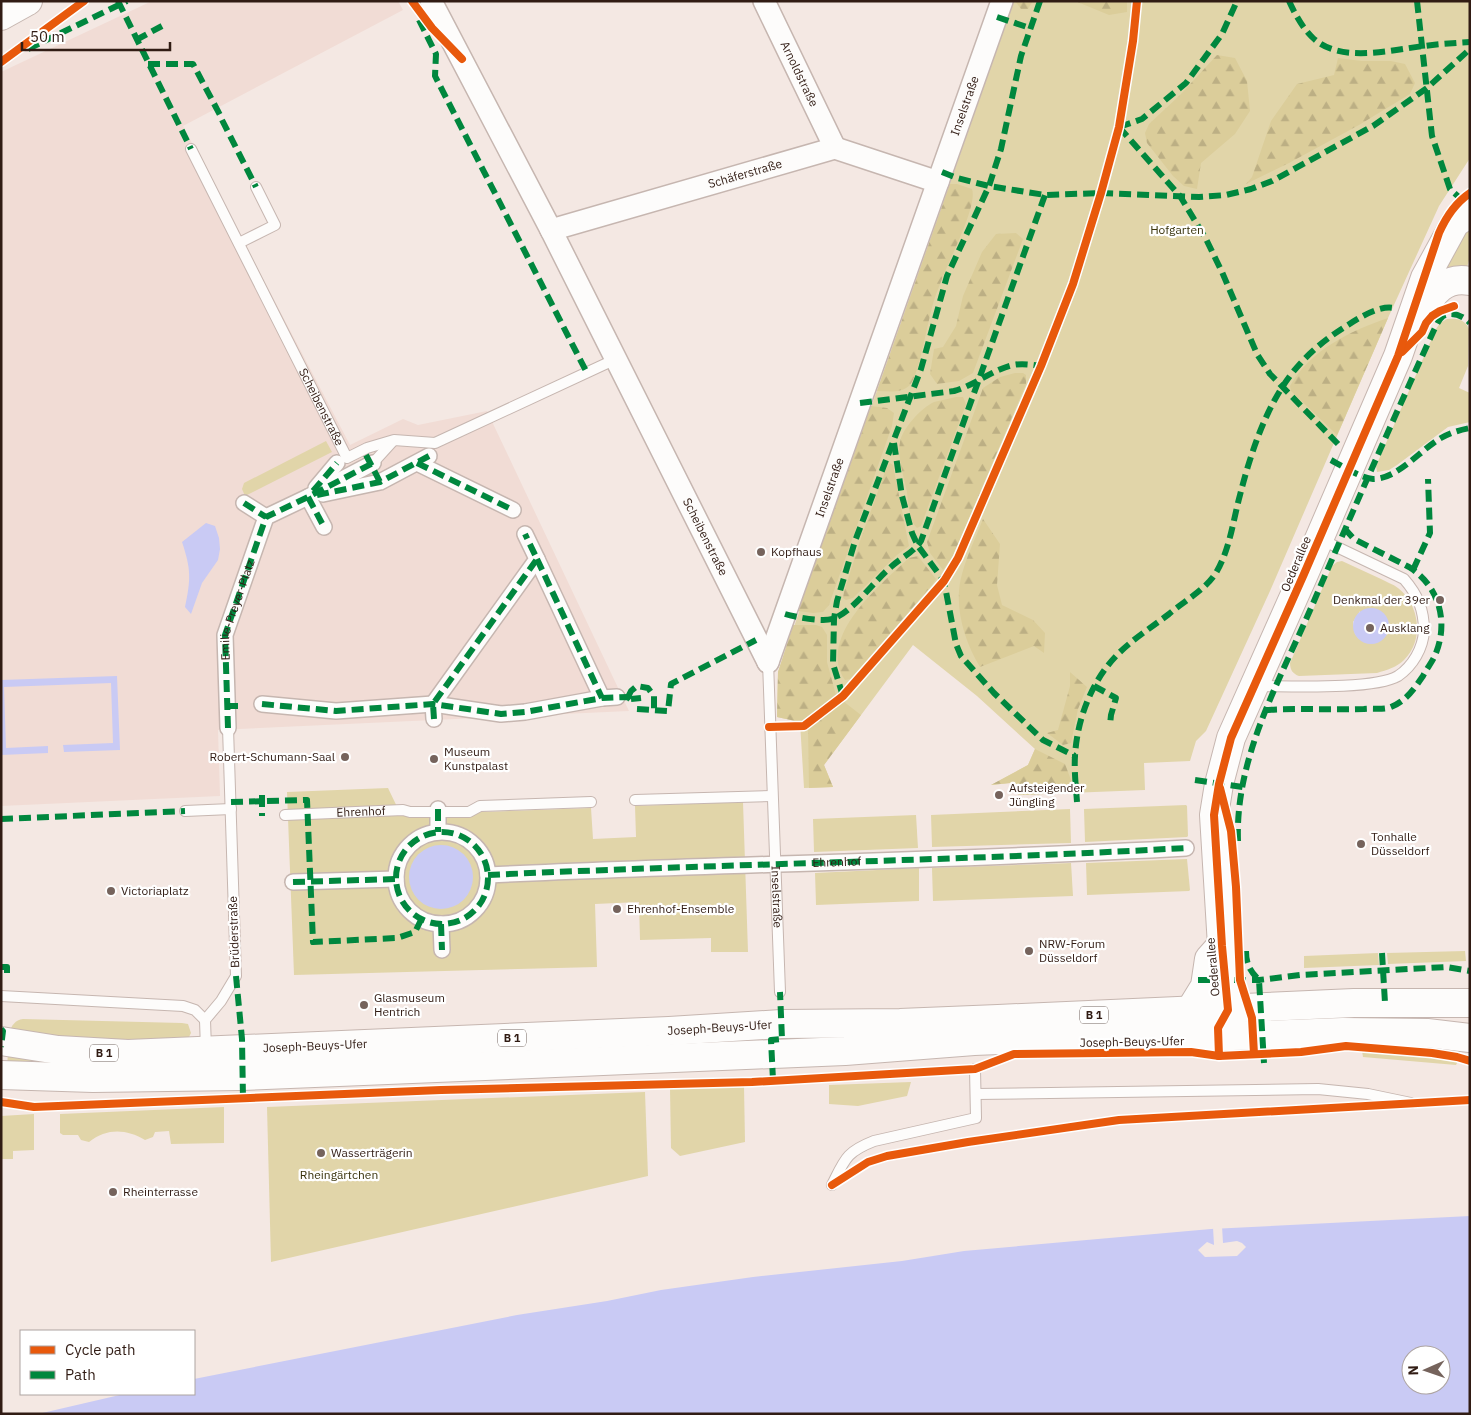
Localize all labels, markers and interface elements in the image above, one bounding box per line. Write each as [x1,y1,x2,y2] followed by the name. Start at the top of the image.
[22,20,170,52] scale bar
[30,27,65,46] text: 50 m
[777,39,822,109] street label: Arnoldstraße
[947,73,982,138] street label: Inselstraße
[706,156,784,191] street label: Schäferstraße
[1150,222,1204,237] park label: Hofgarten
[296,365,348,448] street label: Scheibenstraße
[812,455,847,519] street label: Inselstraße
[680,495,732,578] street label: Scheibenstraße
[1277,533,1314,594] street label: Oederallee
[771,544,822,559] place label: Kopfhaus
[755,546,767,558] marker: Kopfhaus
[217,557,258,661] street label: Emilie-Preyer-Platz
[1333,592,1431,607] place label: Denkmal der 39er
[1434,594,1446,606] marker: Denkmal der 39er
[1380,620,1430,635] place label: Ausklang
[1364,622,1376,634] marker: Ausklang
[444,744,508,773] place label: Museum Kunstpalast
[210,749,335,764] place label: Robert-Schumann-Saal
[339,751,351,763] marker: Robert-Schumann-Saal
[428,753,440,765] marker: Museum Kunstpalast
[1009,780,1085,809] place label: Aufsteigender Jüngling
[993,789,1005,801] marker: Aufsteigender Jüngling
[336,803,386,820] street label: Ehrenhof
[1371,829,1429,858] place label: Tonhalle Düsseldorf
[1355,838,1367,850] marker: Tonhalle Düsseldorf
[812,853,862,870] street label: Ehrenhof
[768,865,786,929] street label: Inselstraße
[121,883,189,898] place label: Victoriaplatz
[105,885,117,897] marker: Victoriaplatz
[225,895,242,968] street label: Brüderstraße
[627,901,735,916] place label: Ehrenhof-Ensemble
[611,903,623,915] marker: Ehrenhof-Ensemble
[1039,936,1105,965] place label: NRW-Forum Düsseldorf
[1202,937,1223,997] street label: Oederallee
[1023,945,1035,957] marker: NRW-Forum Düsseldorf
[374,990,445,1019] place label: Glasmuseum Hentrich
[358,999,370,1011] marker: Glasmuseum Hentrich
[1080,1006,1108,1024] road number: B 1
[667,1017,773,1038] street label: Joseph-Beuys-Ufer
[498,1030,526,1046] road number: B 1
[1080,1033,1185,1050] street label: Joseph-Beuys-Ufer
[262,1036,368,1055] street label: Joseph-Beuys-Ufer
[90,1044,118,1062] road number: B 1
[331,1145,413,1160] place label: Wasserträgerin
[315,1147,327,1159] marker: Wasserträgerin
[300,1167,378,1182] park label: Rheingärtchen
[123,1184,198,1199] place label: Rheinterrasse
[107,1186,119,1198] marker: Rheinterrasse
[20,1330,195,1395] legend
[65,1340,136,1359] text: Cycle path
[1401,1345,1451,1395] north arrow
[65,1365,96,1384] text: Path
[1404,1365,1422,1376] text: N

